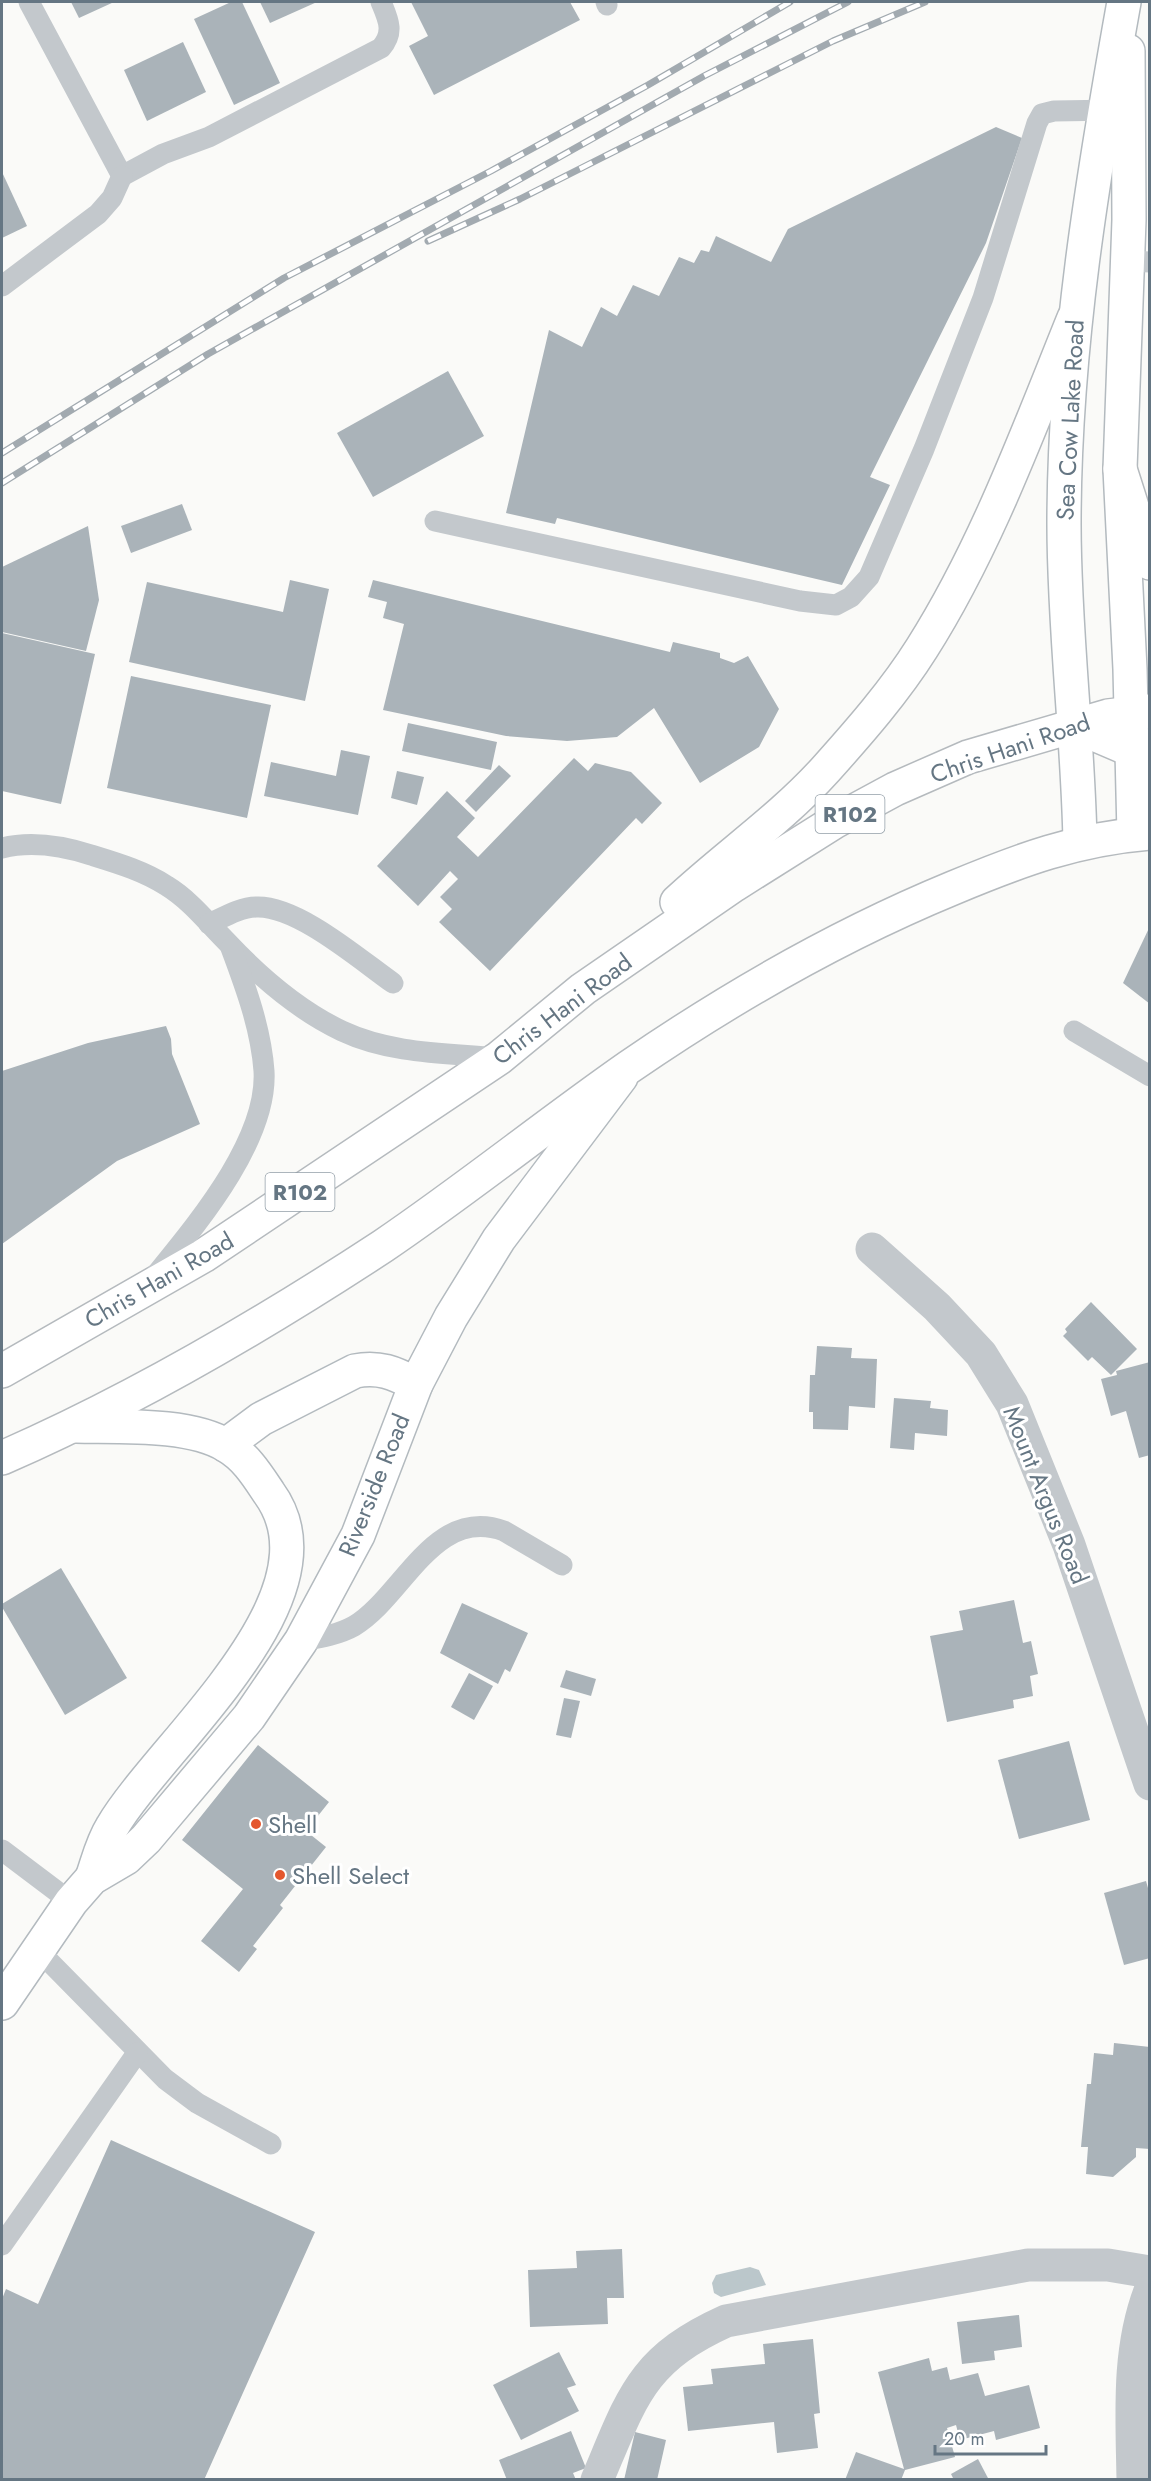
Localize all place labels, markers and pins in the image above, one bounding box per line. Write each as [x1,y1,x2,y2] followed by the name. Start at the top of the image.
[268,1807,317,1842] place label: Shell
[249,1817,263,1831] marker: Shell
[292,1858,409,1893] place label: Shell Select
[273,1868,287,1882] marker: Shell Select

